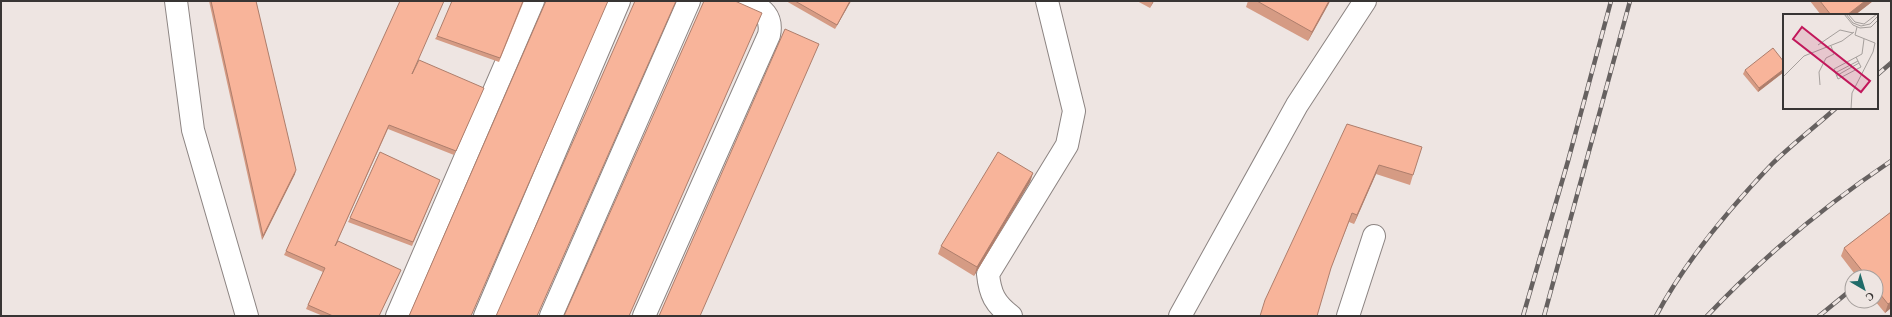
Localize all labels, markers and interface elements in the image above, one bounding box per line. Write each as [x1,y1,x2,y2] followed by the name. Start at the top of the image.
[1783,14,1878,109] inset map
[1844,269,1884,309] north arrow
[1861,287,1878,306] text: С

